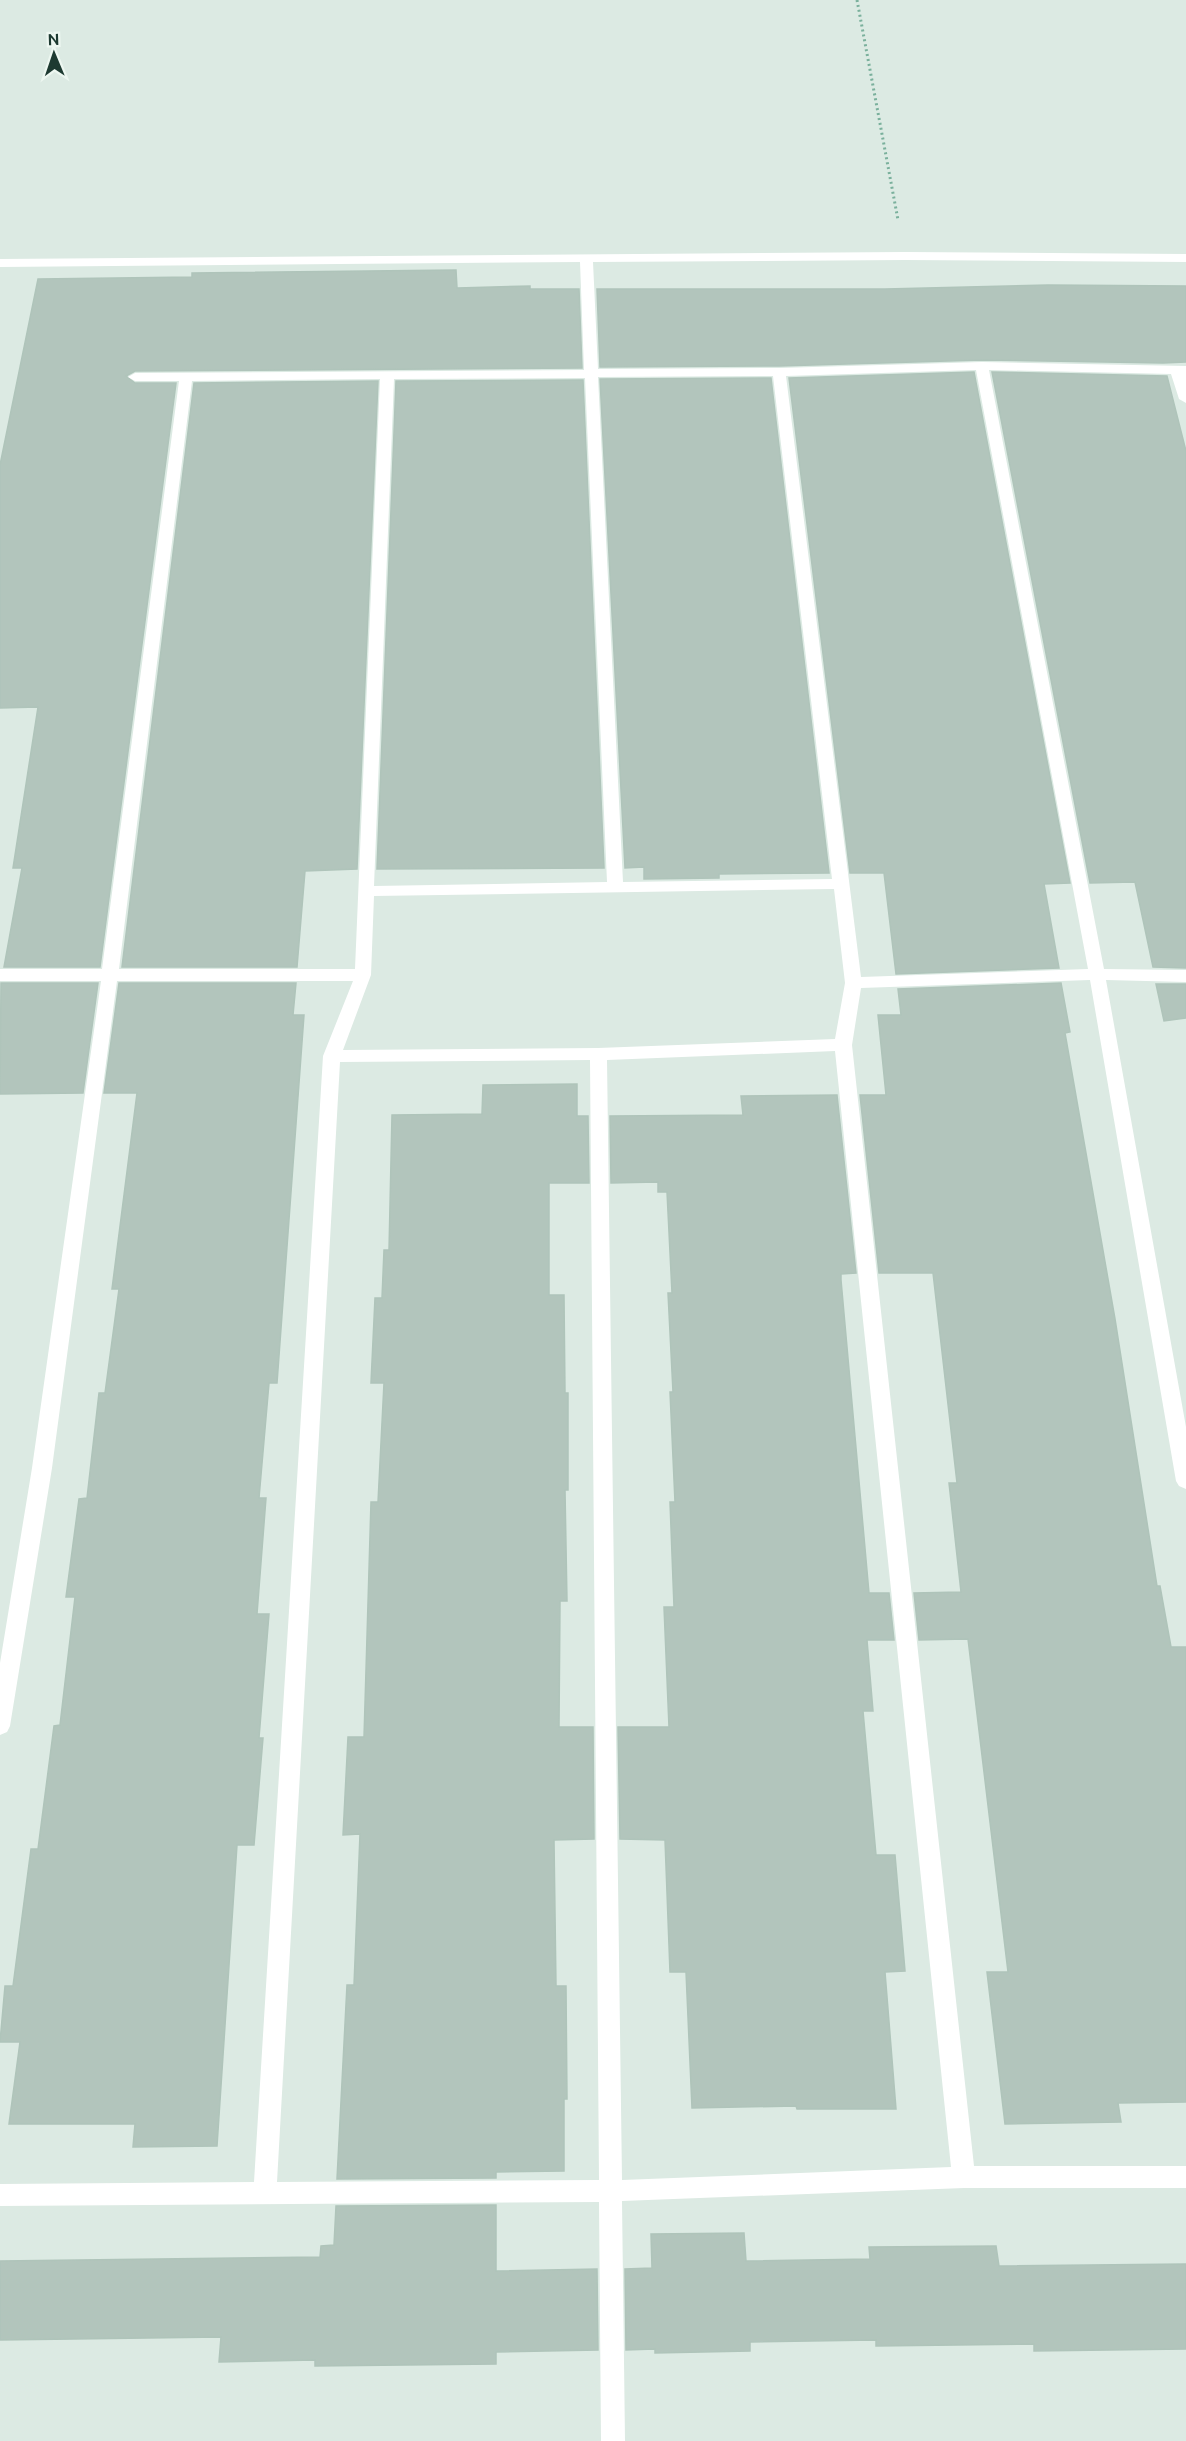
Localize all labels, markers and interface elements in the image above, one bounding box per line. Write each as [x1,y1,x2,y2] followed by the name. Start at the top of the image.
[24,24,84,84] north arrow
[47,30,60,48] text: N

